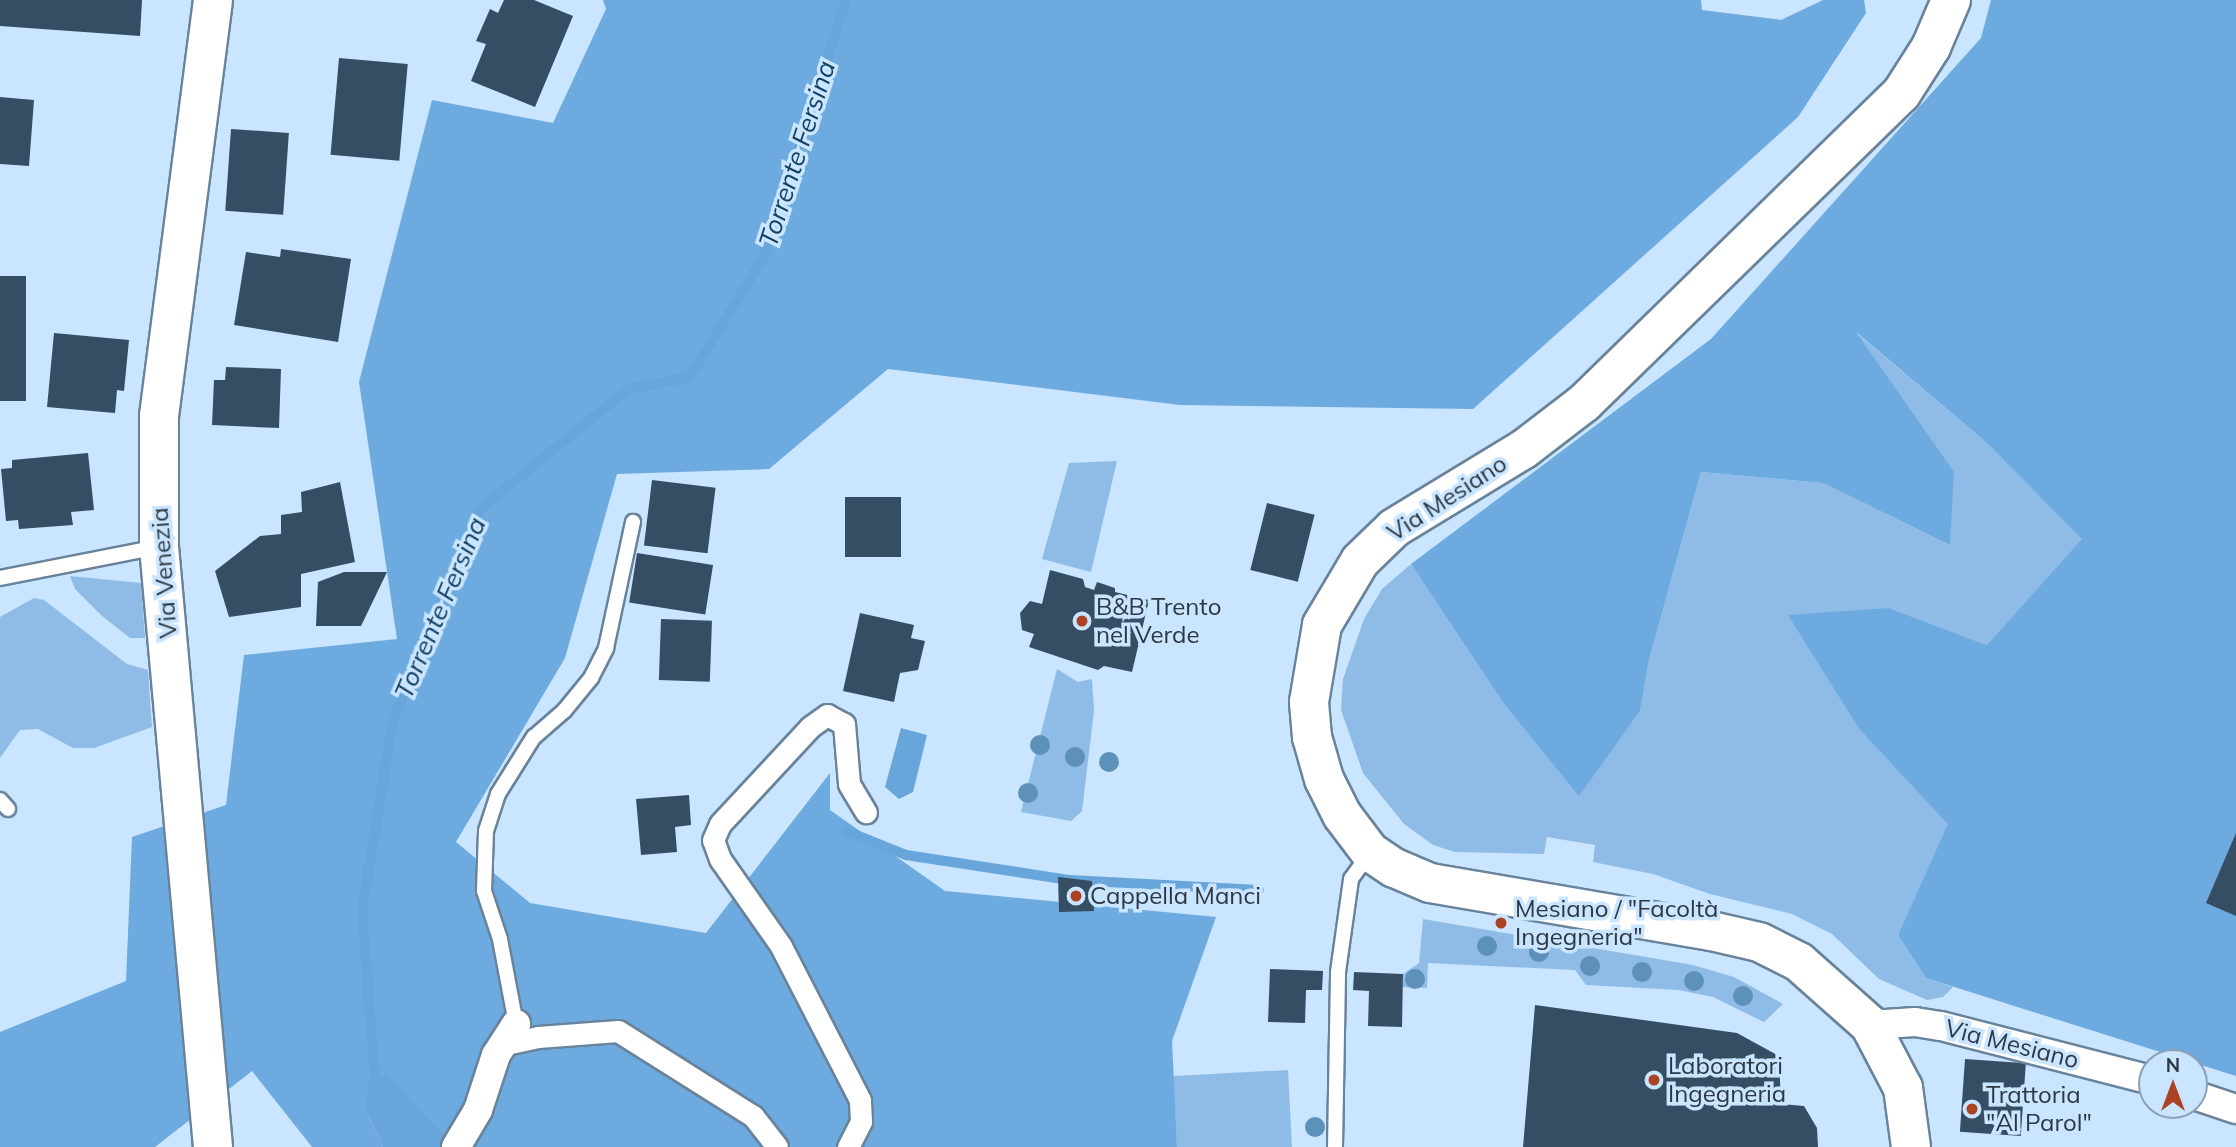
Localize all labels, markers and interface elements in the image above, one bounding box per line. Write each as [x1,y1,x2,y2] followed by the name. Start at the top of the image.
[752,57,842,251] water label: Torrente Fersina
[1382,449,1512,547] street label: Via Mesiano
[145,507,183,639] street label: Via Venezia
[388,513,492,703] water label: Torrente Fersina
[1096,593,1221,649] place label: B&B Trento nel Verde
[1074,613,1090,629] marker: B&B Trento nel Verde
[1090,882,1261,910] place label: Cappella Manci
[1068,888,1084,904] marker: Cappella Manci
[1515,895,1718,951] place label: Mesiano / "Facoltà Ingegneria"
[1493,915,1509,931] marker: Mesiano / "Facoltà Ingegneria"
[1942,1014,2082,1074] street label: Via Mesiano
[2138,1049,2208,1119] north arrow
[1668,1052,1786,1108] place label: Laboratori Ingegneria
[2166,1053,2180,1077] text: N
[1646,1072,1662,1088] marker: Laboratori Ingegneria
[1986,1081,2092,1137] place label: Trattoria "Al Parol"
[1964,1101,1980,1117] marker: Trattoria "Al Parol"

